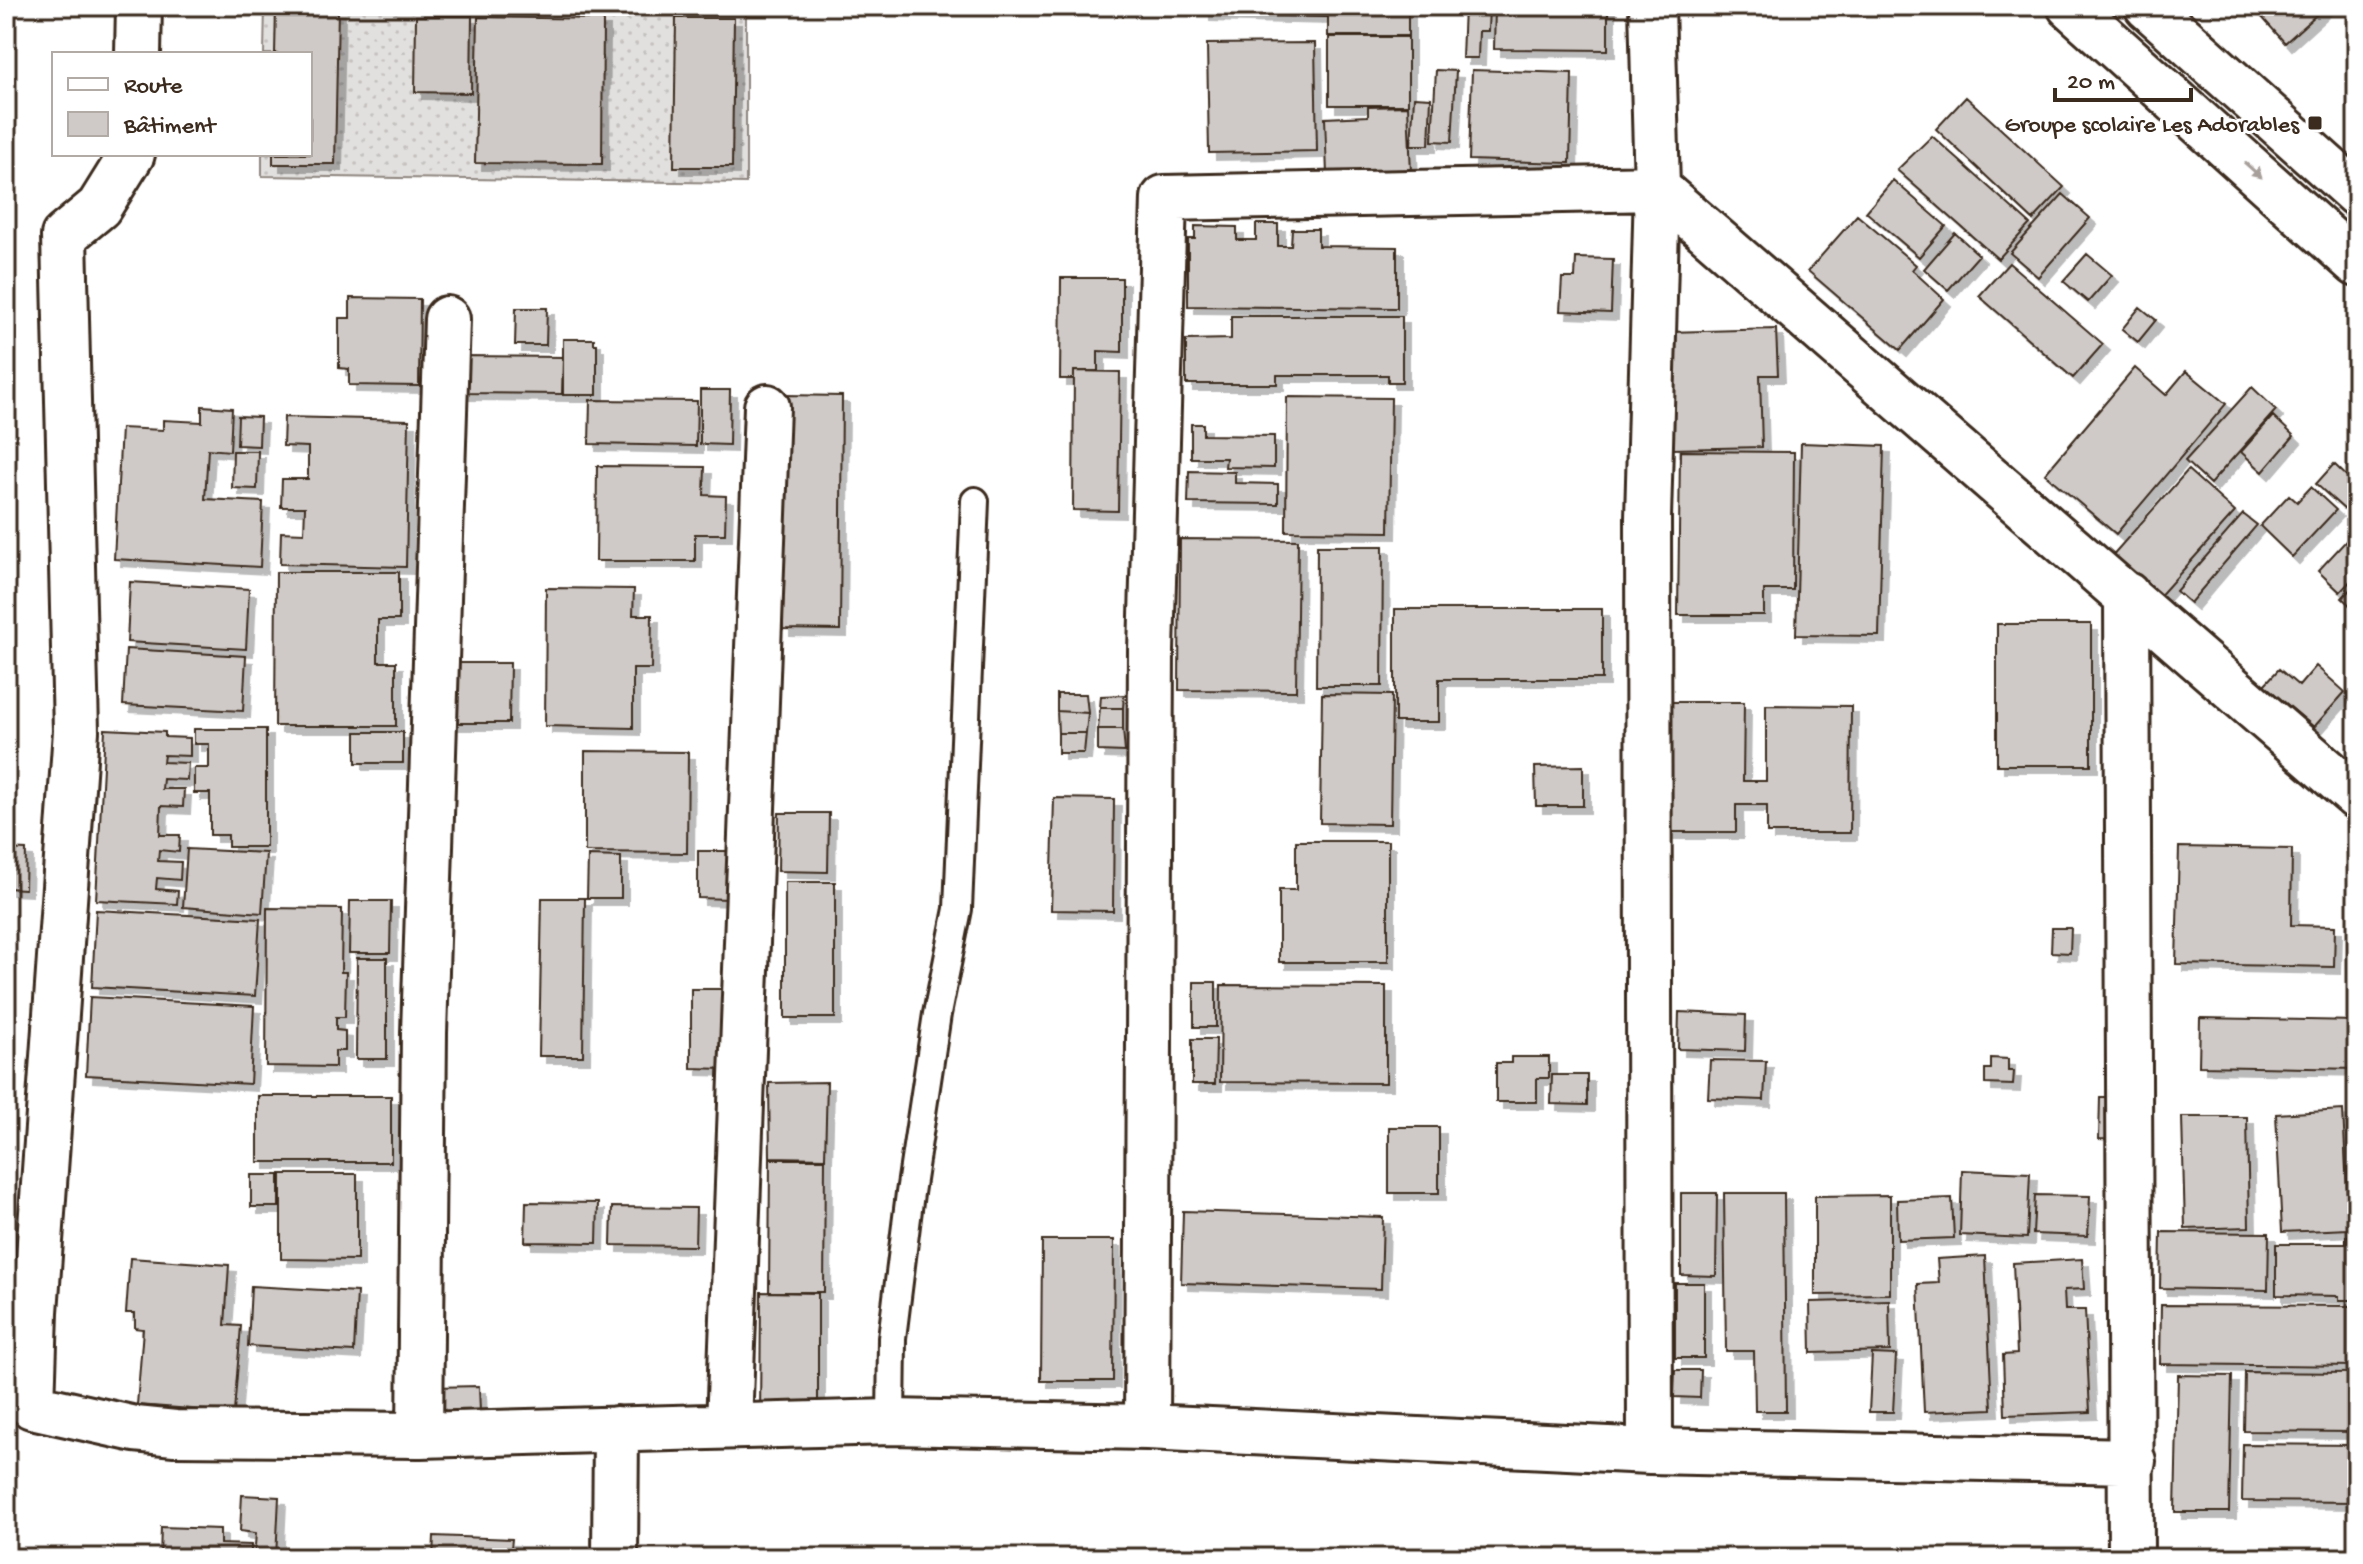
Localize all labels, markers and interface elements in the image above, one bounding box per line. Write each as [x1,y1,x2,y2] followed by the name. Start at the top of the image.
[52,52,312,156] legend
[2055,52,2191,102] scale bar
[2067,69,2115,98] text: 20 m
[124,73,183,102] text: Route
[2005,112,2300,141] place label: Groupe scolaire Les Adorables
[123,113,217,142] text: Bâtiment
[2306,114,2324,132] marker: Groupe scolaire Les Adorables
[2243,161,2262,179] one-way arrow

